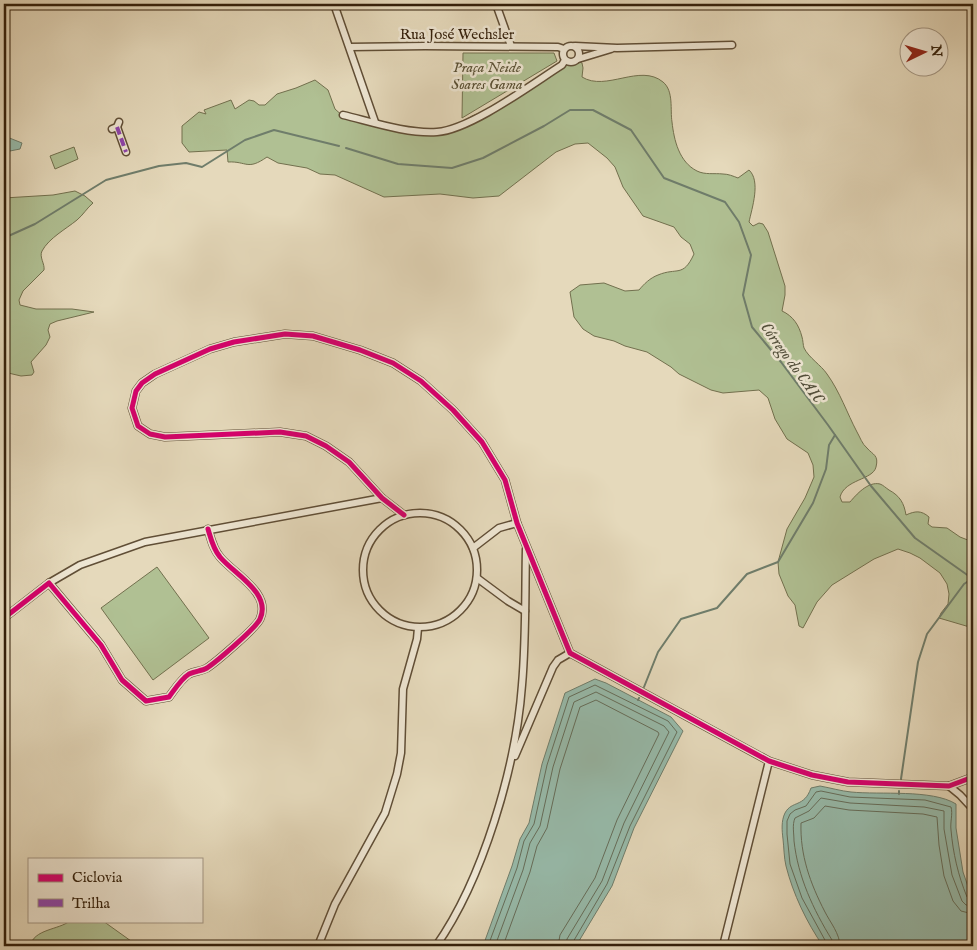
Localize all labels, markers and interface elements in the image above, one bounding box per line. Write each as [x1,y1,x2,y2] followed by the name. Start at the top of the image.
[400,25,515,44] street label: Rua José Wechsler
[900,28,950,78] north arrow
[926,43,945,58] text: N
[451,58,523,94] park label: Praça Neide Soares Gama
[755,319,829,409] water label: Córrego do CAIC
[28,858,202,922] legend
[72,868,123,887] text: Ciclovia
[72,894,110,913] text: Trilha

